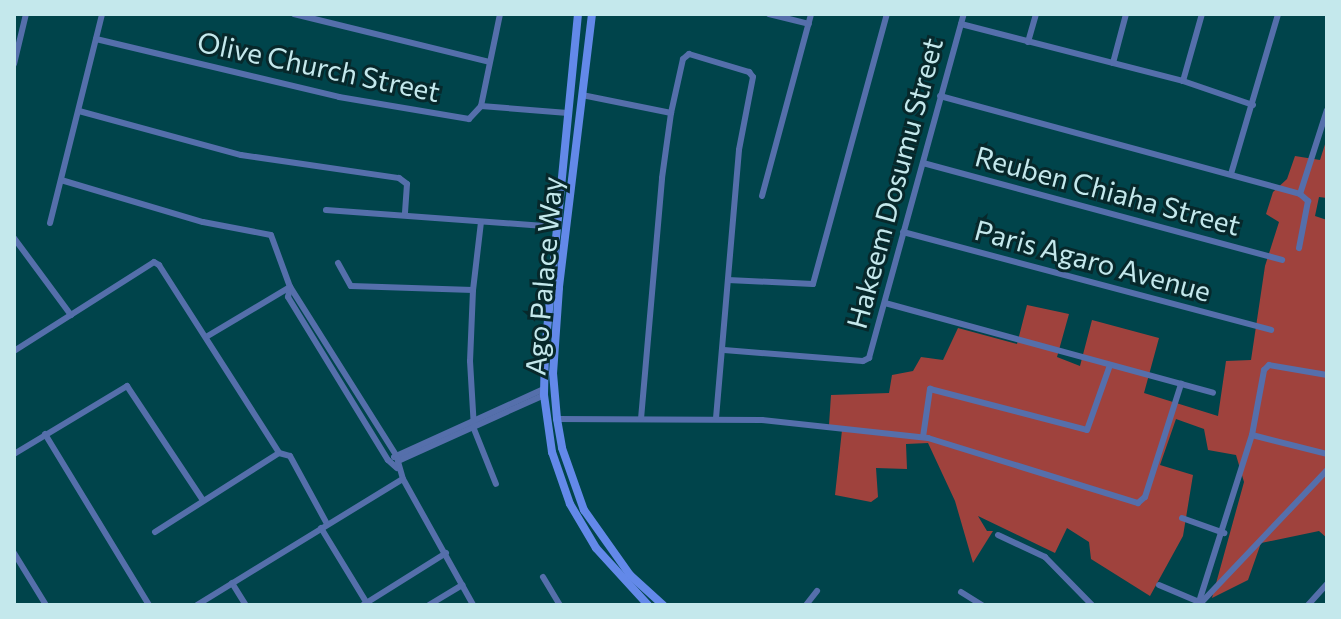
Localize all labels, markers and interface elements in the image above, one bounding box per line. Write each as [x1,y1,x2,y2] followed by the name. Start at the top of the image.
[195,24,443,108] street label: Olive Church Street
[839,34,949,332] street label: Hakeem Dosumu Street
[972,138,1244,242] street label: Reuben Chiaha Street
[518,175,568,377] street label: Ago Palace Way
[971,212,1215,308] street label: Paris Agaro Avenue

